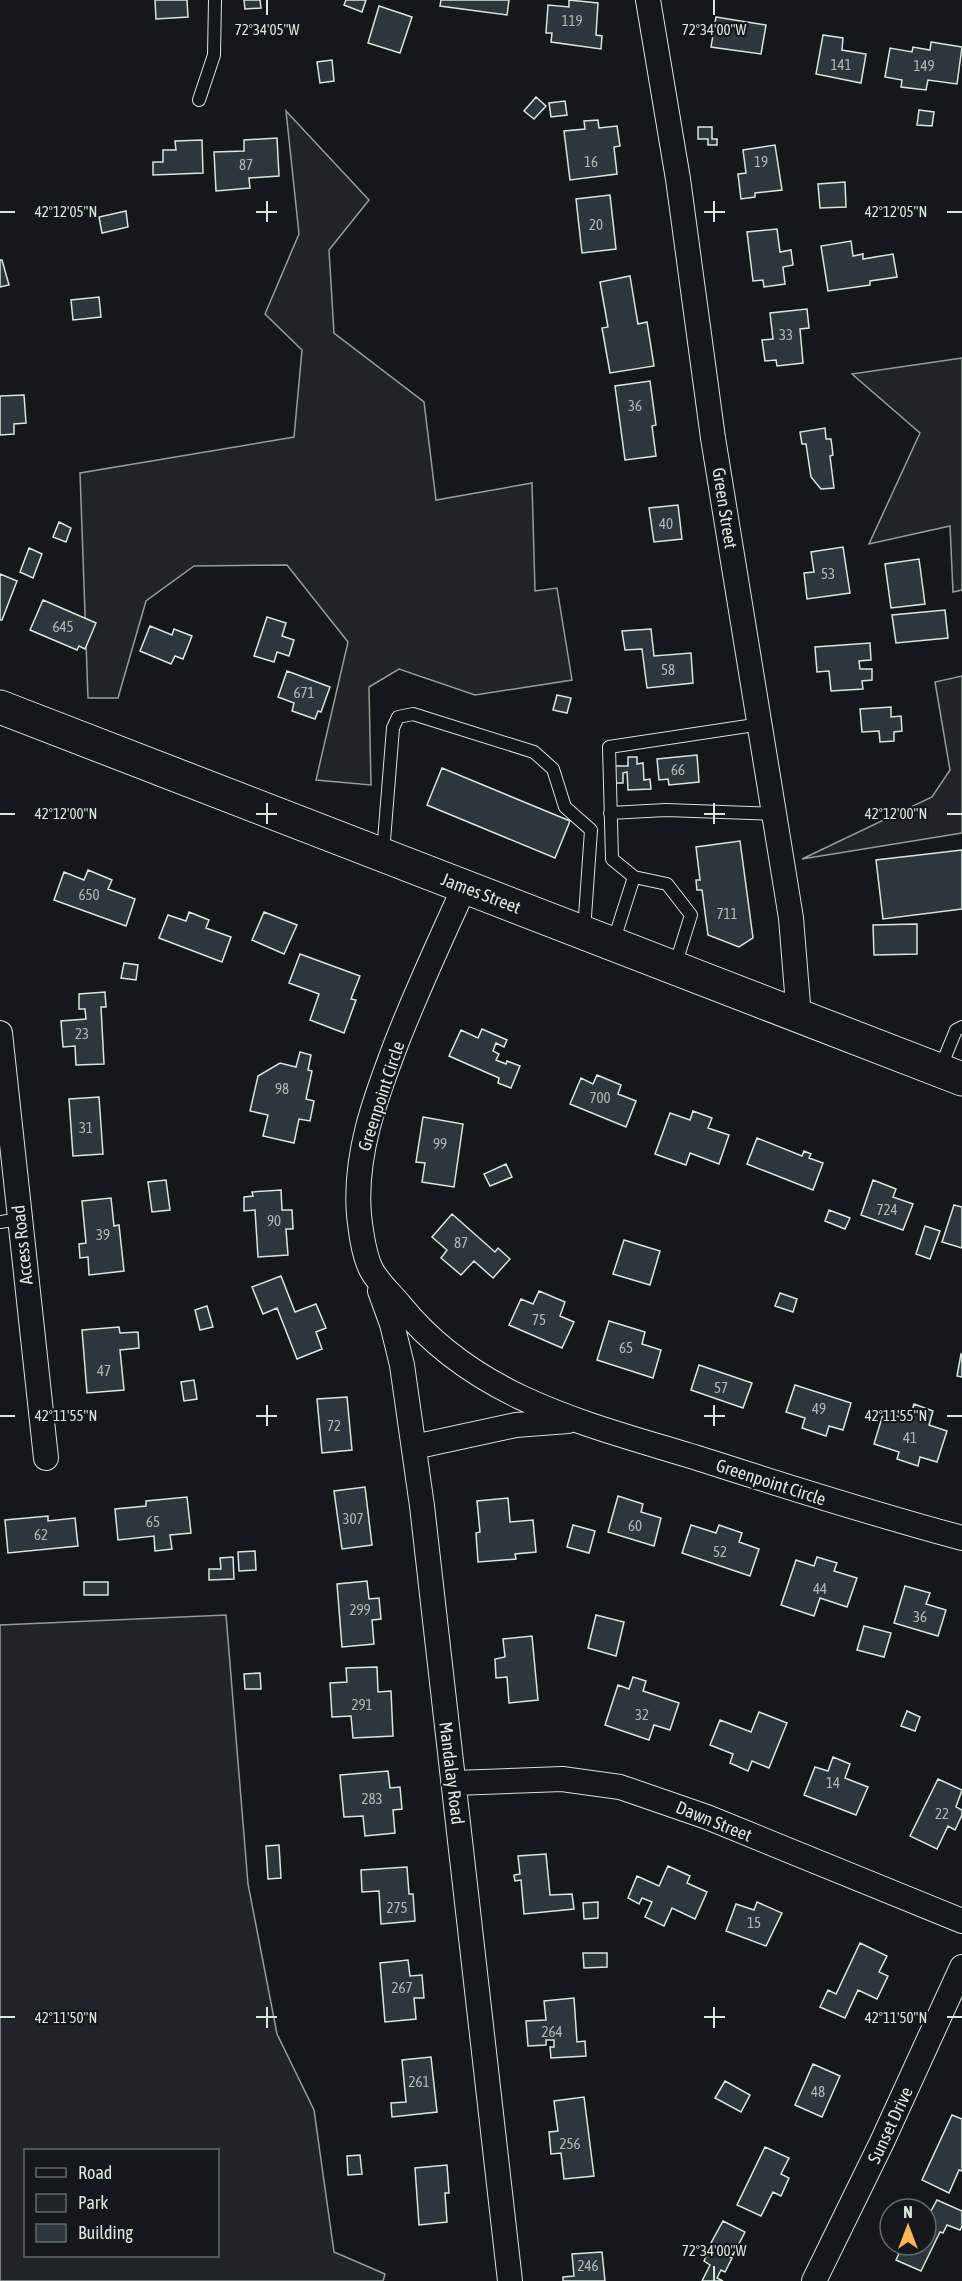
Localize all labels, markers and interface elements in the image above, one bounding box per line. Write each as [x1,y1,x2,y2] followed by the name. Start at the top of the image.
[561,12,583,29] house number: 119
[235,21,299,38] text: 72°34'05"W
[682,21,746,38] text: 72°34'00"W
[830,56,852,73] house number: 141
[913,57,935,74] house number: 149
[584,153,598,170] house number: 16
[754,153,768,170] house number: 19
[239,156,253,173] house number: 87
[35,203,97,220] text: 42°12'05"N
[865,203,927,220] text: 42°12'05"N
[589,216,603,233] house number: 20
[779,326,793,343] house number: 33
[628,397,642,414] house number: 36
[708,466,742,550] street label: Green Street
[659,515,673,532] house number: 40
[821,565,835,582] house number: 53
[52,618,74,635] house number: 645
[661,661,675,678] house number: 58
[293,684,315,701] house number: 671
[671,761,685,778] house number: 66
[35,805,97,822] text: 42°12'00"N
[865,805,927,822] text: 42°12'00"N
[438,868,524,918] street label: James Street
[78,886,100,903] house number: 650
[716,905,738,922] house number: 711
[75,1025,89,1042] house number: 23
[353,1038,409,1154] street label: Greenpoint Circle
[275,1080,289,1097] house number: 98
[589,1089,611,1106] house number: 700
[79,1119,93,1136] house number: 31
[433,1135,447,1152] house number: 99
[876,1201,898,1218] house number: 724
[7,1204,37,1286] street label: Access Road
[267,1212,281,1229] house number: 90
[96,1226,110,1243] house number: 39
[454,1234,468,1251] house number: 87
[532,1311,546,1328] house number: 75
[619,1339,633,1356] house number: 65
[97,1362,111,1379] house number: 47
[714,1379,728,1396] house number: 57
[812,1400,826,1417] house number: 49
[35,1407,97,1424] text: 42°11'55"N
[865,1407,927,1424] text: 42°11'55"N
[327,1417,341,1434] house number: 72
[903,1429,917,1446] house number: 41
[713,1454,829,1510] street label: Greenpoint Circle
[342,1510,364,1527] house number: 307
[146,1513,160,1530] house number: 65
[628,1517,642,1534] house number: 60
[34,1526,48,1543] house number: 62
[713,1543,727,1560] house number: 52
[813,1580,827,1597] house number: 44
[349,1601,371,1618] house number: 299
[913,1608,927,1625] house number: 36
[351,1696,373,1713] house number: 291
[635,1706,649,1723] house number: 32
[435,1720,469,1826] street label: Mandalay Road
[826,1774,840,1791] house number: 14
[361,1790,383,1807] house number: 283
[673,1796,755,1846] street label: Dawn Street
[935,1805,949,1822] house number: 22
[386,1899,408,1916] house number: 275
[747,1914,761,1931] house number: 15
[391,1979,413,1996] house number: 267
[35,2009,97,2026] text: 42°11'50"N
[865,2009,927,2026] text: 42°11'50"N
[541,2023,563,2040] house number: 264
[408,2073,430,2090] house number: 261
[811,2083,825,2100] house number: 48
[863,2083,917,2167] street label: Sunset Drive
[559,2135,581,2152] house number: 256
[24,2149,219,2257] legend
[78,2162,112,2183] text: Road
[78,2192,108,2213] text: Park
[878,2197,938,2257] north arrow
[903,2203,913,2221] text: N
[78,2222,133,2243] text: Building
[682,2242,746,2259] text: 72°34'00"W
[577,2257,599,2274] house number: 246

